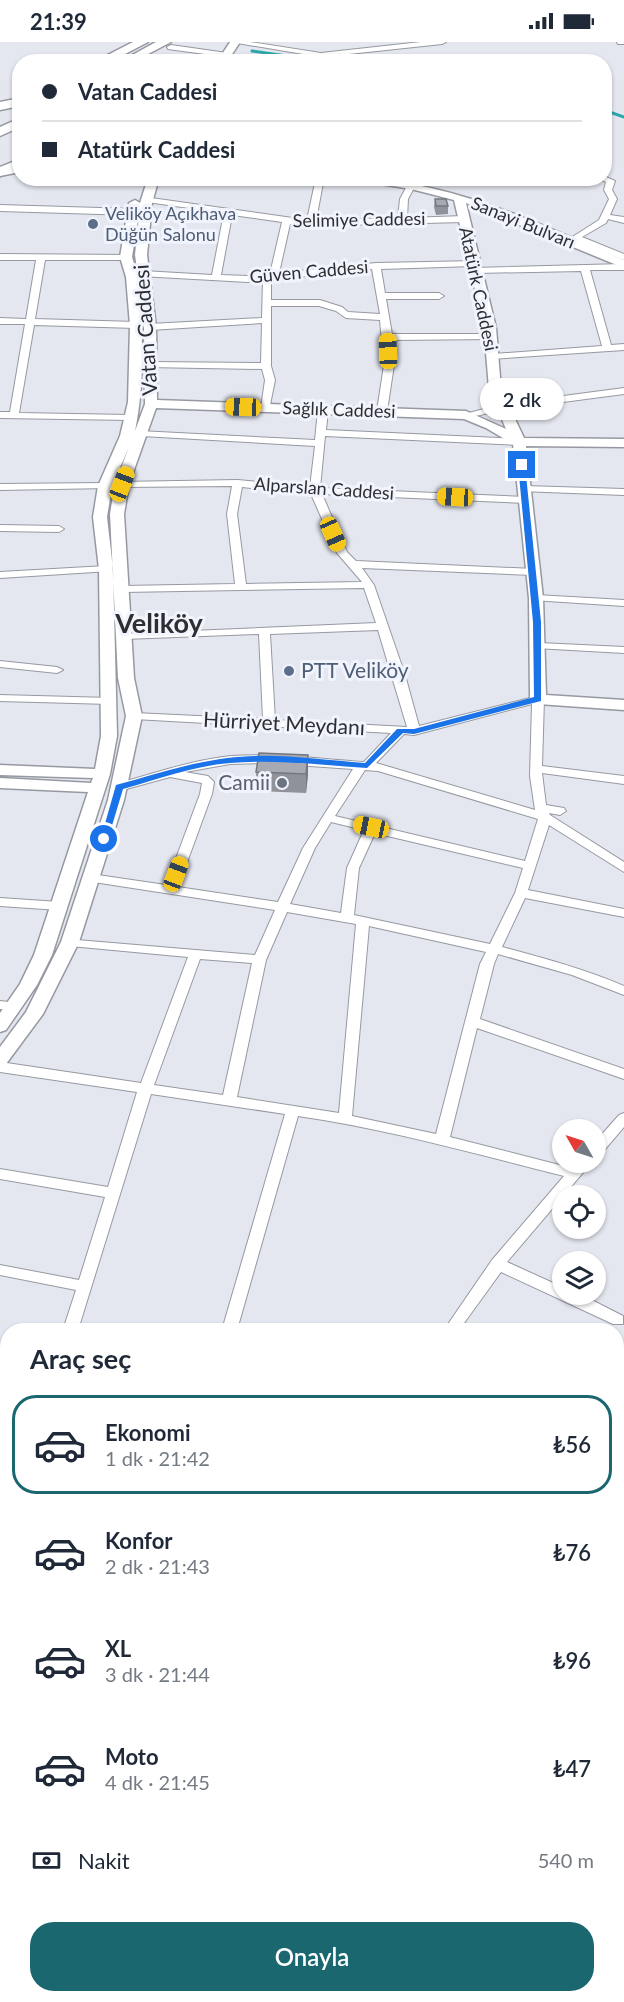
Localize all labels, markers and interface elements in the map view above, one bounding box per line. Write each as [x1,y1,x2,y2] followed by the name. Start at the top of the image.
[30,8,87,35] text: 21:39
[78,78,217,105] text: Vatan Caddesi
[78,136,235,163] text: Atatürk Caddesi
[468,191,579,253] street label: Sanayi Bulvarı
[105,202,236,245] place label: Veliköy Açıkhava Düğün Salonu
[292,207,426,231] street label: Selimiye Caddesi
[86,217,100,231] marker: Veliköy Açıkhava Düğün Salonu
[455,225,503,353] street label: Atatürk Caddesi
[249,255,369,287] street label: Güven Caddesi
[127,264,162,396] street label: Vatan Caddesi
[378,333,398,369] car
[480,378,564,420] callout: 2 dk
[503,387,541,411] text: 2 dk
[282,396,396,422] street label: Sağlık Caddesi
[225,397,261,417] car
[508,451,535,478] route end
[107,464,137,504] car
[253,472,395,504] street label: Alparslan Caddesi
[437,487,473,507] car
[317,514,349,554] car
[114,606,204,639] district label: Veliköy
[301,657,409,682] place label: PTT Veliköy
[282,664,296,678] marker: PTT Veliköy
[203,706,366,739] street label: Hürriyet Meydanı
[218,769,270,794] place label: Camii
[275,776,289,790] marker: Camii
[352,814,390,840] car
[90,825,117,852] route start
[161,854,191,894] car
[552,1119,606,1173] north arrow
[552,1119,606,1305] map controls
[552,1185,606,1239] button: locate
[552,1251,606,1305] button: layers
[30,1342,131,1375] text: Araç seç
[33,1418,87,1472] icon: car
[105,1419,191,1446] text: Ekonomi
[553,1431,591,1458] text: ₺56
[105,1446,210,1470] text: 1 dk · 21:42
[33,1526,87,1580] icon: car
[105,1527,173,1554] text: Konfor
[553,1539,591,1566] text: ₺76
[105,1554,210,1578] text: 2 dk · 21:43
[33,1634,87,1688] icon: car
[105,1635,131,1662] text: XL
[553,1647,591,1674] text: ₺96
[105,1662,210,1686] text: 3 dk · 21:44
[33,1742,87,1796] icon: car
[105,1743,159,1770] text: Moto
[553,1755,591,1782] text: ₺47
[105,1770,210,1794] text: 4 dk · 21:45
[30,1844,63,1877] icon: cash
[78,1847,130,1874] text: Nakit
[538,1848,594,1872] text: 540 m
[30,1922,594,1991] button: Onayla

